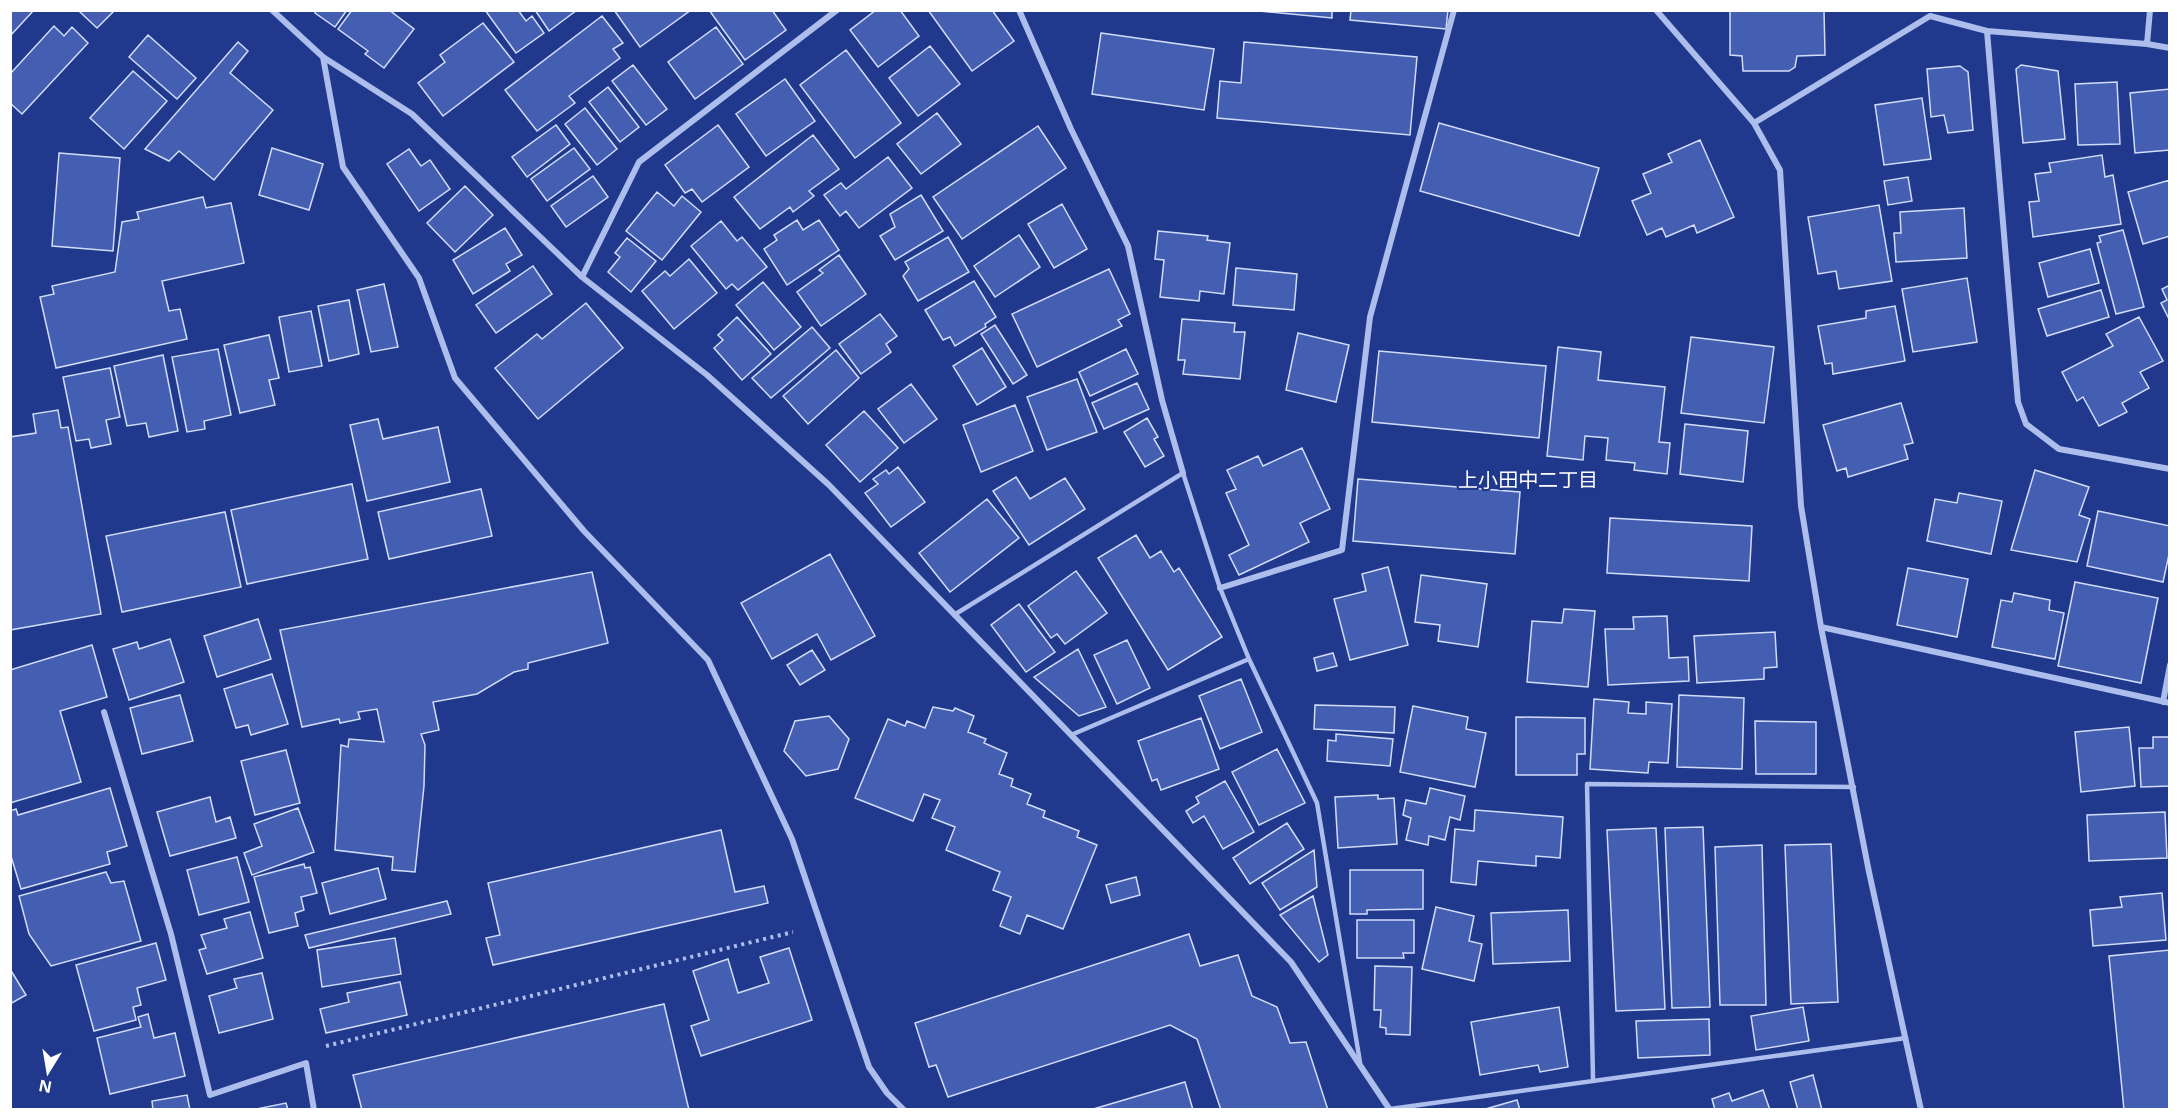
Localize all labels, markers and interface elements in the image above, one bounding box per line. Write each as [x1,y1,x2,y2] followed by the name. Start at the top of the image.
[1458,466,1598,493] district label: 上小田中二丁目
[18,1042,78,1102] north arrow
[37,1075,54,1099] text: N

